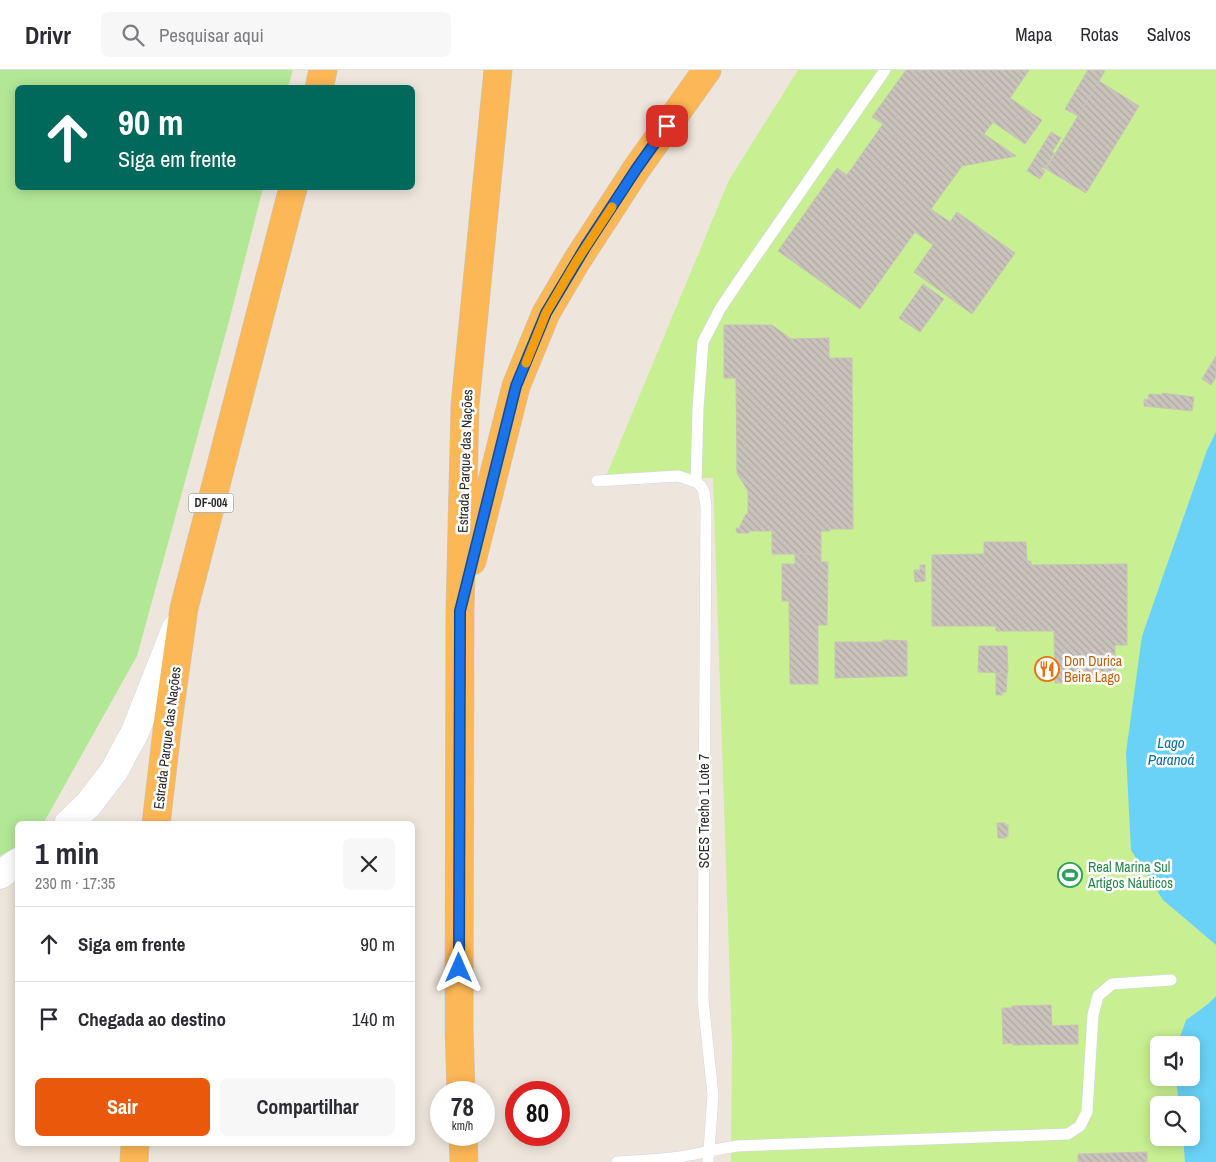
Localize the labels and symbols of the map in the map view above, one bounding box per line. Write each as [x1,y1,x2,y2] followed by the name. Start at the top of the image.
[646,105,688,147] pin
[453,389,477,533] street label: Estrada Parque das Nações
[188,493,234,512] road number: DF-004
[1064,652,1123,686] place label: Don Durica Beira Lago
[1034,656,1060,682] restaurant icon: Don Durica Beira Lago
[149,665,185,810] street label: Estrada Parque das Nações
[1148,732,1194,770] water label: Lago Paranoá
[695,754,713,868] street label: SCES Trecho 1 Lote 7
[1087,858,1173,892] place label: Real Marina Sul Artigos Náuticos
[1057,862,1083,888] sports icon: Real Marina Sul Artigos Náuticos
[432,941,484,993] position arrow
[505,1081,570,1146] speed limit sign: 80

